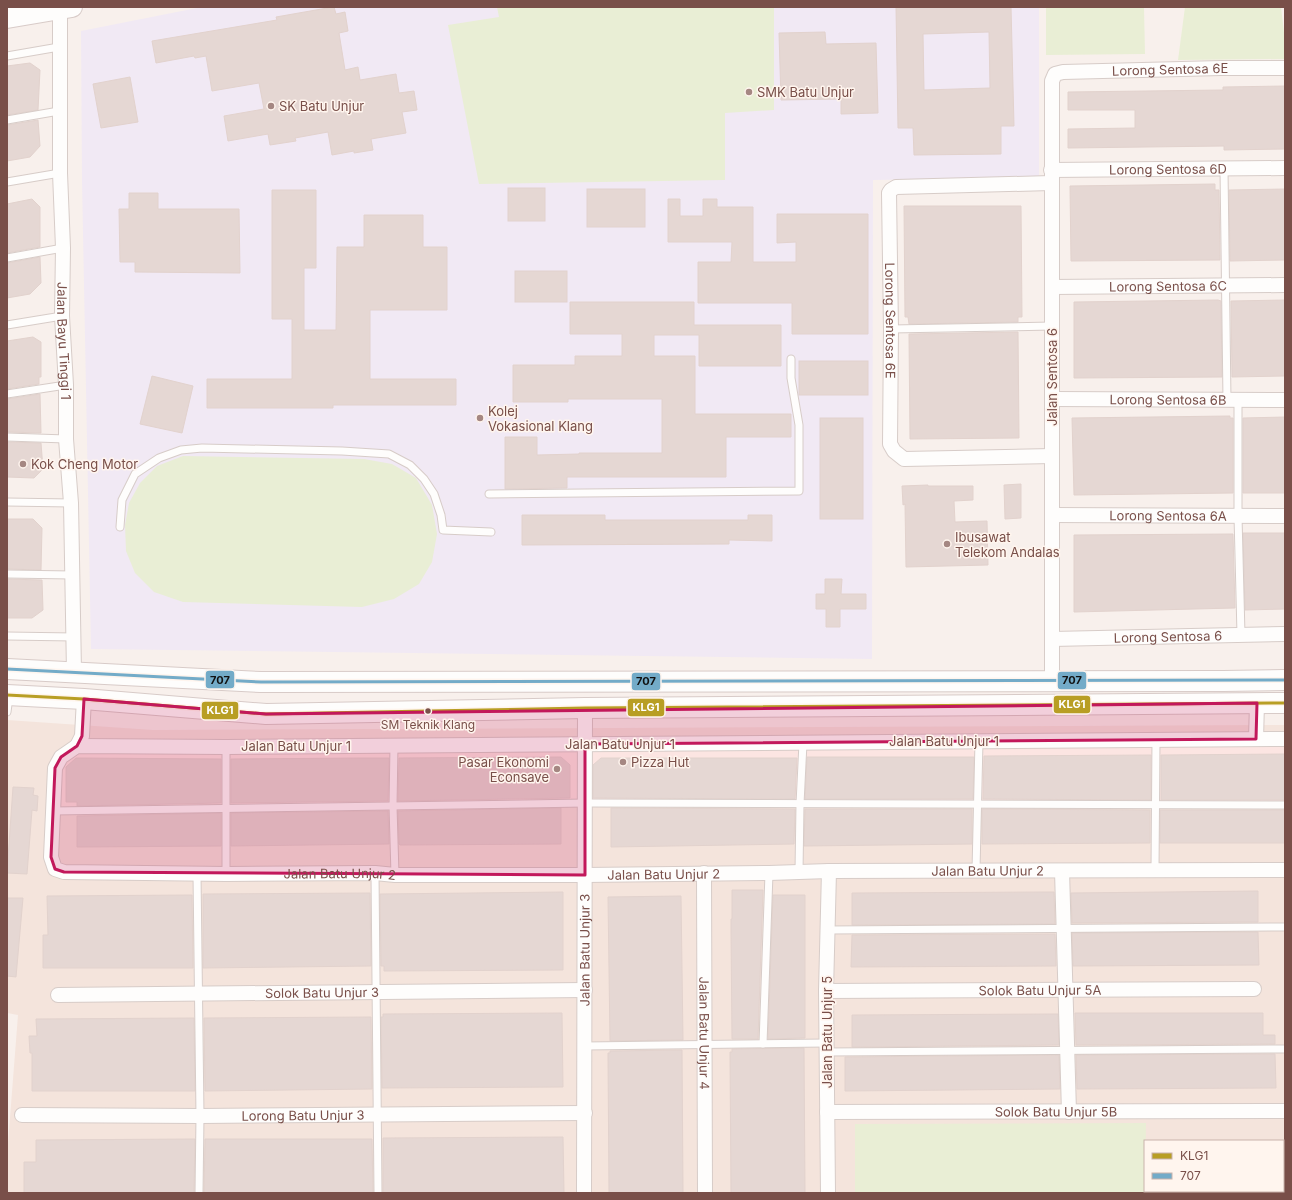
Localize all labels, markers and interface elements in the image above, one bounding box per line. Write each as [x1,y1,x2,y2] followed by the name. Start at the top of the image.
[1112,60,1228,79] street label: Lorong Sentosa 6E
[757,84,854,100] place label: SMK Batu Unjur
[744,87,754,97] marker: SMK Batu Unjur
[279,98,364,114] place label: SK Batu Unjur
[266,101,276,111] marker: SK Batu Unjur
[1109,160,1227,178] street label: Lorong Sentosa 6D
[882,262,899,379] street label: Lorong Sentosa 6E
[1109,277,1227,295] street label: Lorong Sentosa 6C
[54,282,74,400] street label: Jalan Bayu Tinggi 1
[1044,328,1060,426] street label: Jalan Sentosa 6
[1109,391,1227,408] street label: Lorong Sentosa 6B
[488,403,593,434] place label: Kolej Vokasional Klang
[475,413,485,423] marker: Kolej Vokasional Klang
[31,456,138,472] place label: Kok Cheng Motor
[18,459,28,469] marker: Kok Cheng Motor
[1109,507,1227,524] street label: Lorong Sentosa 6A
[955,529,1060,560] place label: Ibusawat Telekom Andalas
[942,539,952,549] marker: Ibusawat Telekom Andalas
[1114,627,1222,646] street label: Lorong Sentosa 6
[205,670,235,689] line badge: 707
[1057,671,1087,690] line badge: 707
[631,672,661,691] line badge: 707
[210,673,230,687] text: 707
[1062,673,1082,687] text: 707
[636,674,656,688] text: 707
[1053,695,1091,714] line badge: KLG1
[1059,697,1086,711] text: KLG1
[627,698,665,717] line badge: KLG1
[633,700,660,714] text: KLG1
[201,701,239,720] line badge: KLG1
[207,703,234,717] text: KLG1
[423,706,433,716] marker: SM Teknik Klang
[381,717,475,732] place label: SM Teknik Klang
[889,733,999,749] street label: Jalan Batu Unjur 1
[565,736,675,752] street label: Jalan Batu Unjur 1
[241,738,351,754] street label: Jalan Batu Unjur 1
[458,754,549,785] place label: Pasar Ekonomi Econsave
[631,754,689,770] place label: Pizza Hut
[618,757,628,767] marker: Pizza Hut
[552,764,562,774] marker: Pasar Ekonomi Econsave
[931,863,1044,879] street label: Jalan Batu Unjur 2
[283,865,397,883] street label: Jalan Batu Unjur 2
[607,866,720,883] street label: Jalan Batu Unjur 2
[576,894,593,1006] street label: Jalan Batu Unjur 3
[696,976,713,1090] street label: Jalan Batu Unjur 4
[819,976,835,1088] street label: Jalan Batu Unjur 5
[978,982,1102,998] street label: Solok Batu Unjur 5A
[265,984,379,1001] street label: Solok Batu Unjur 3
[995,1103,1117,1120] street label: Solok Batu Unjur 5B
[241,1107,365,1124] street label: Lorong Batu Unjur 3
[1144,1140,1284,1192] legend
[1180,1148,1208,1163] text: KLG1
[1180,1168,1201,1183] text: 707

